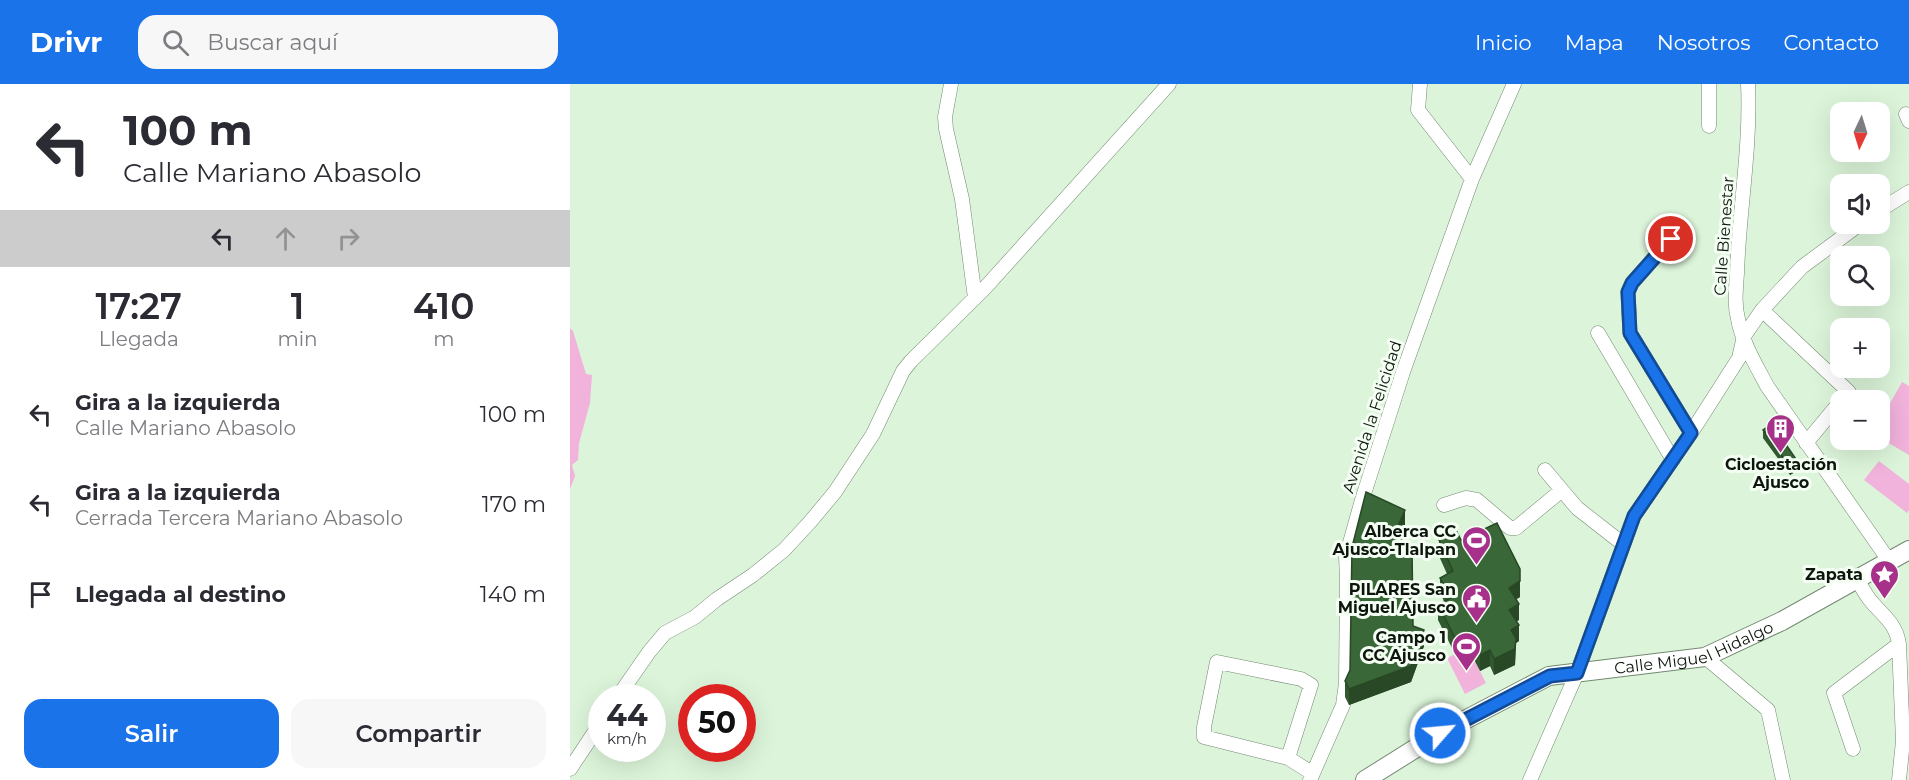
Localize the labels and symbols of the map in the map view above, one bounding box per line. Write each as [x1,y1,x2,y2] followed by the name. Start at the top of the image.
[1830,102,1890,162] north arrow
[1710,176,1738,296] street label: Calle Bienestar
[1645,213,1696,264] pin
[1338,338,1406,496] street label: Avenida la Felicidad
[1765,412,1797,454] building icon: Cicloestación Ajusco
[1725,455,1837,492] place label: Cicloestación Ajusco
[1332,522,1456,559] place label: Alberca CC Ajusco-Tlalpan
[1461,524,1493,566] sports icon: Alberca CC Ajusco-Tlalpan
[1868,558,1900,600] place icon: Zapata
[1805,565,1863,584] place label: Zapata
[1338,580,1456,617] place label: PILARES San Miguel Ajusco
[1461,582,1493,624] public building icon: PILARES San Miguel Ajusco
[1613,617,1776,677] street label: Calle Miguel Hidalgo
[1362,628,1446,665] place label: Campo 1 CC Ajusco
[1451,630,1483,672] sports icon: Campo 1 CC Ajusco
[678,684,756,762] speed limit sign: 50
[1408,701,1472,765] position arrow

